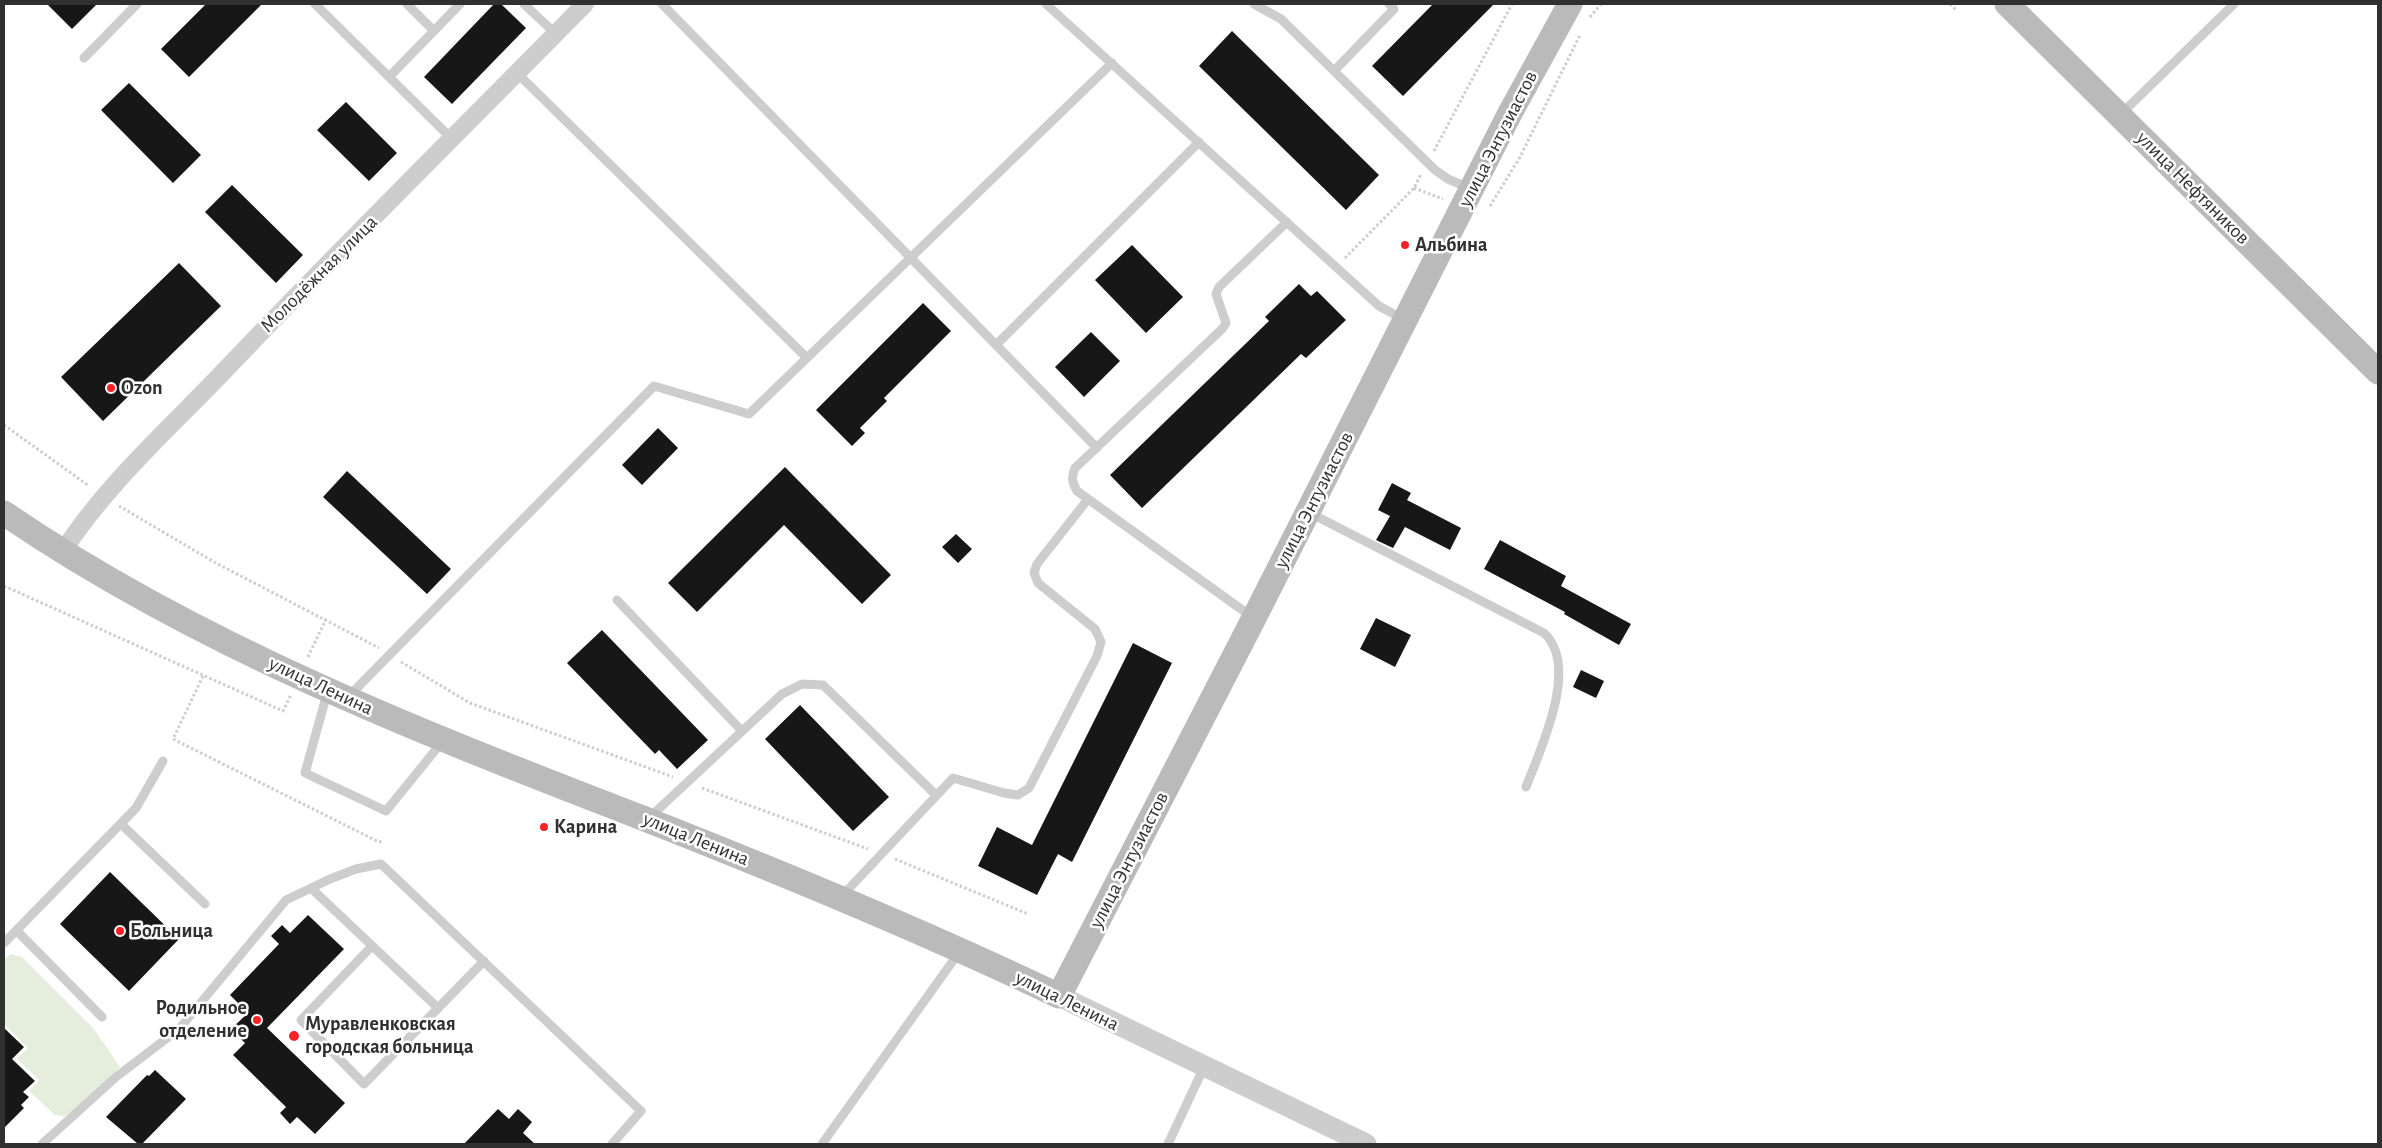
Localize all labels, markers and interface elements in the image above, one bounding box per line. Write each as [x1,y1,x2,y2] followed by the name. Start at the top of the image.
[1453,67,1543,211] street label: улица Энтузиастов
[2131,126,2255,250] street label: улица Нефтяников
[255,210,383,338] street label: Молодёжная улица
[1415,233,1488,257] place label: Альбина
[1399,239,1411,251] marker: Альбина
[121,376,163,400] place label: Ozon
[105,382,117,394] marker: Ozon
[1269,428,1359,572] street label: улица Энтузиастов
[265,651,377,721] street label: улица Ленина
[1084,788,1174,932] street label: улица Энтузиастов
[639,807,753,871] street label: улица Ленина
[554,815,617,839] place label: Карина
[538,821,550,833] marker: Карина
[130,919,213,943] place label: Больница
[114,925,126,937] marker: Больница
[1011,966,1123,1036] street label: улица Ленина
[156,996,247,1043] place label: Родильное отделение
[305,1012,474,1059] place label: Муравленковская городская больница
[251,1014,263,1026] marker: Родильное отделение
[287,1029,301,1043] marker: Муравленковская городская больница

